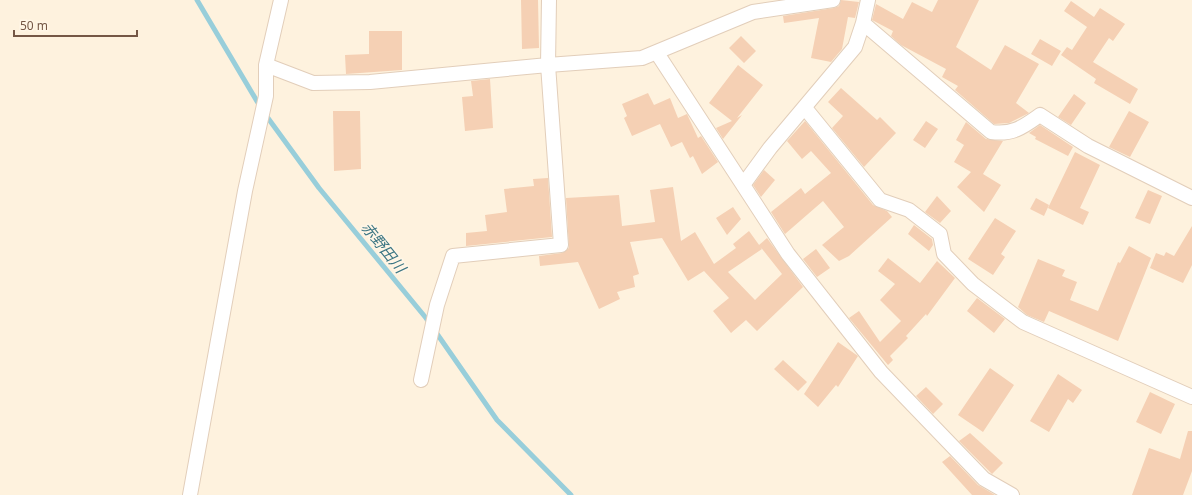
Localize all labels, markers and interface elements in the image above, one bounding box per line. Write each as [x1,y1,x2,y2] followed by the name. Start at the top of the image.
[14,12,137,38] scale bar
[20,17,48,34] text: 50 m
[357,217,412,278] water label: 赤野田川

